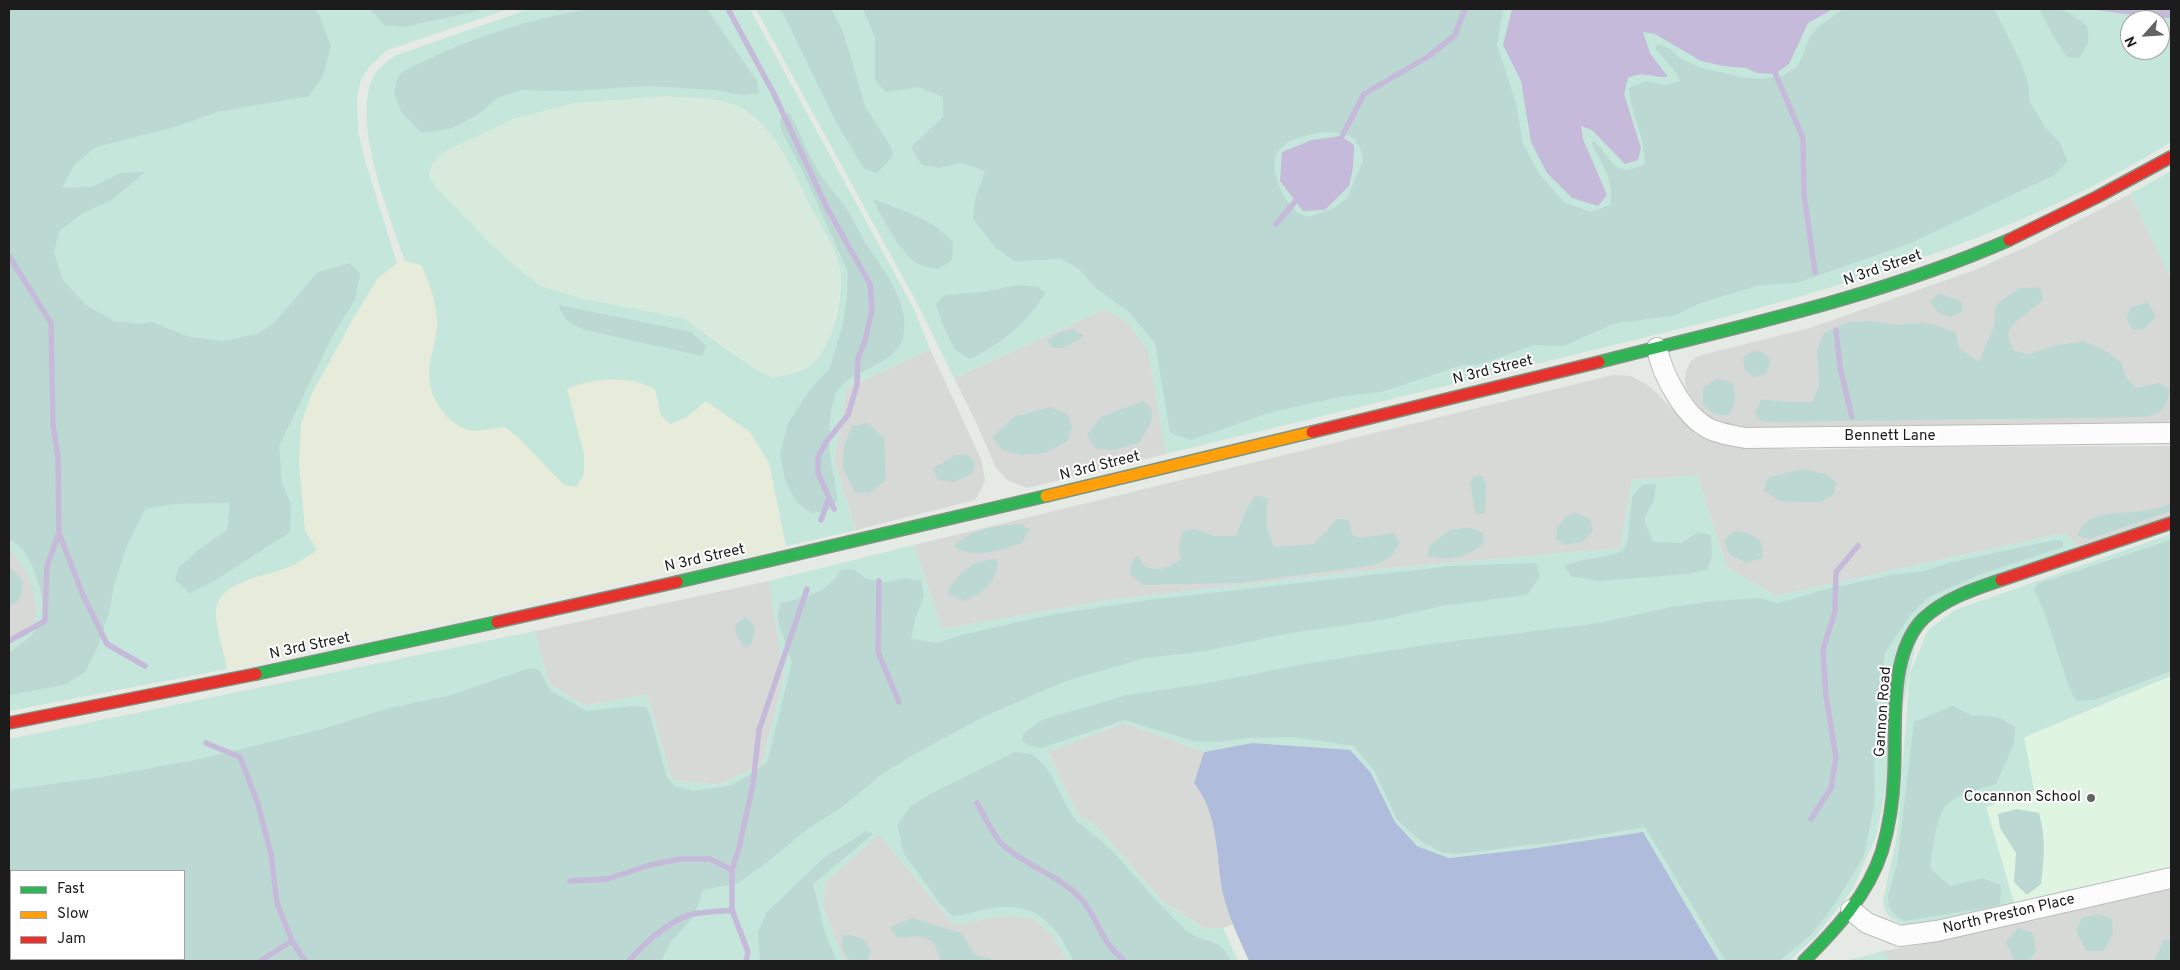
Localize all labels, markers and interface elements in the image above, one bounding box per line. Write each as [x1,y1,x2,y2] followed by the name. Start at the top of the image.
[2120,10,2170,60] north arrow
[2122,33,2142,50] text: N
[1841,247,1925,291] street label: N 3rd Street
[1451,352,1535,390] street label: N 3rd Street
[1844,428,1936,446] street label: Bennett Lane
[1058,448,1142,486] street label: N 3rd Street
[663,541,747,577] street label: N 3rd Street
[268,630,352,664] street label: N 3rd Street
[1872,666,1896,758] street label: Gannon Road
[1964,789,2081,807] place label: Cocannon School
[2085,792,2097,804] marker: Cocannon School
[10,870,185,960] legend
[57,880,85,899] text: Fast
[1941,891,2077,939] street label: North Preston Place
[57,905,89,924] text: Slow
[57,930,86,949] text: Jam

